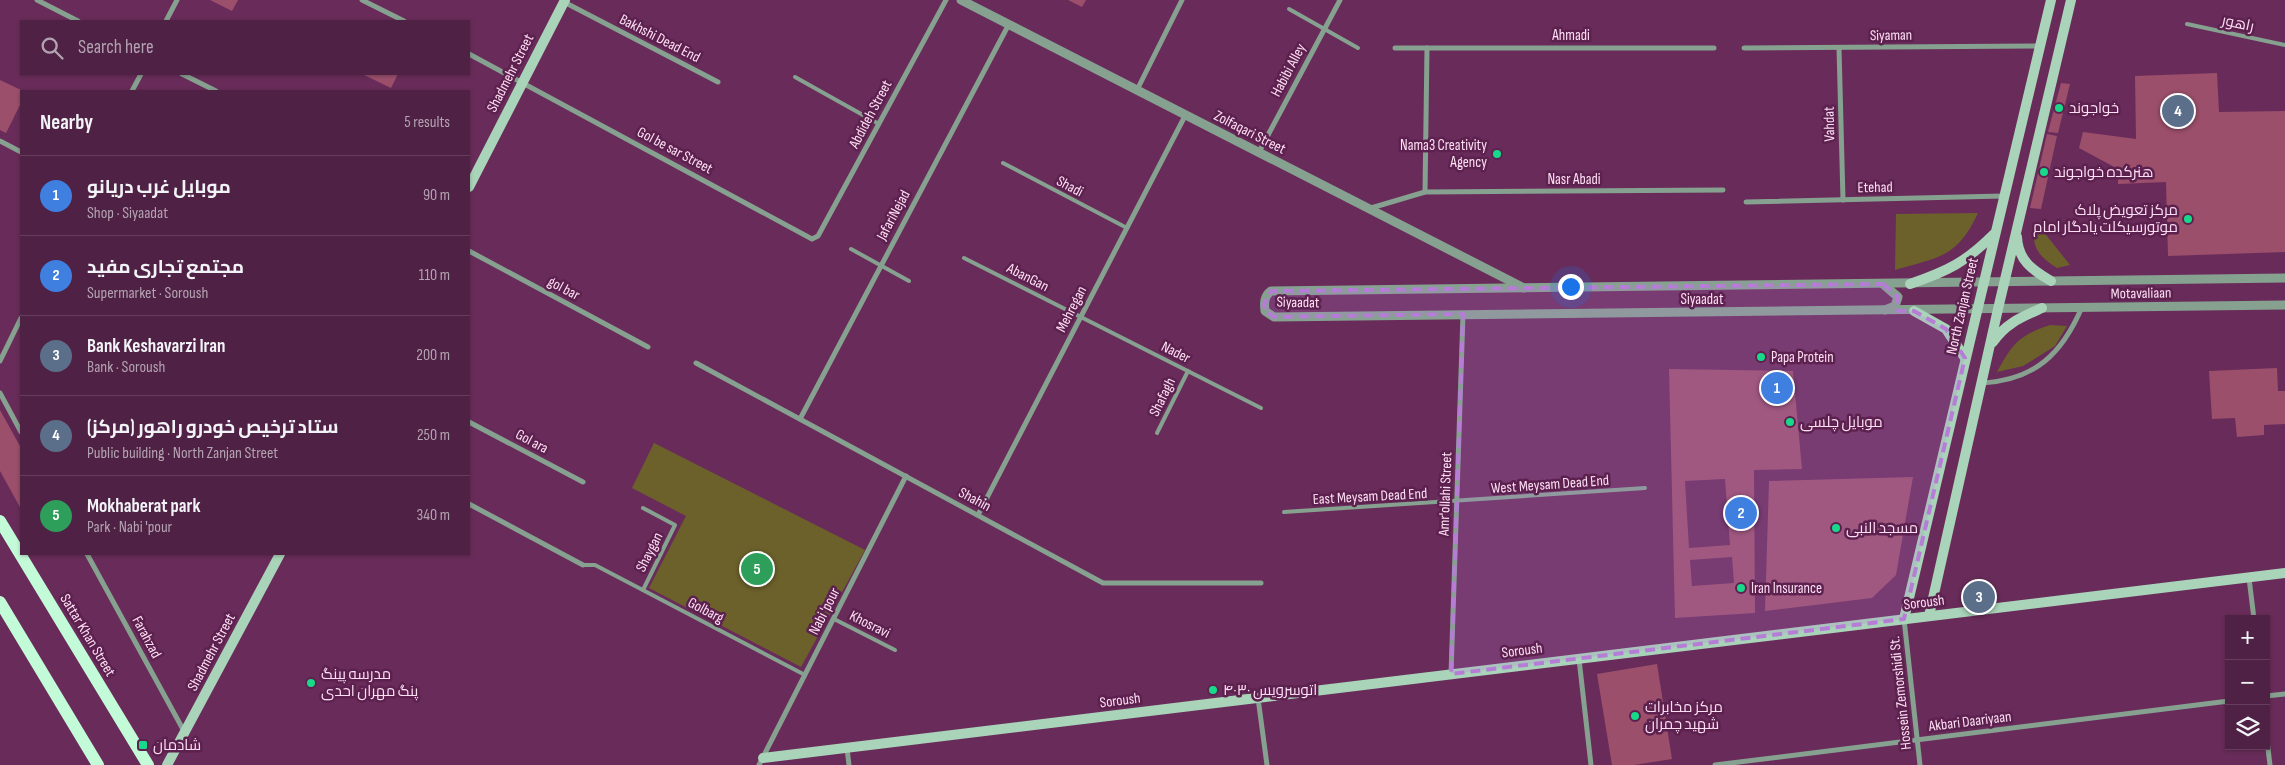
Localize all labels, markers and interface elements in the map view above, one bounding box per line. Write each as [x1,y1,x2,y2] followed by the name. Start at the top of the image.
[616,10,703,67] street label: Bakhshi Dead End
[2219,11,2256,36] street label: راهور
[20,20,470,75] search box
[1551,26,1590,45] street label: Ahmadi
[1870,26,1912,45] street label: Siyaman
[483,31,538,116] street label: Shadmehr Street
[38,34,66,62] icon: search
[78,36,154,59] text: Search here
[1267,40,1310,100] street label: Habibi Alley
[844,76,897,153] street label: Abdideh Street
[2162,92,2194,130] pin: 4
[2069,99,2119,118] place label: خواجوند
[2053,102,2065,114] marker: خواجوند
[1211,106,1289,159] street label: Zolfaqari Street
[1820,106,1839,142] street label: Vahdat
[40,110,93,135] text: Nearby
[404,113,450,132] text: 5 results
[634,123,716,179] street label: Gol be sar Street
[1400,136,1487,172] place label: Nama3 Creativity Agency
[1491,148,1503,160] marker: Nama3 Creativity Agency
[2054,163,2153,182] place label: هنرکده خواجوند
[2038,166,2050,178] marker: هنرکده خواجوند
[1547,170,1601,189] street label: Nasr Abadi
[1053,172,1087,201] street label: Shadi
[87,176,231,199] text: موبایل غرب دریانو
[1857,178,1893,197] street label: Etehad
[53,186,59,205] text: 1
[423,186,450,205] text: 90 m
[872,187,915,245] street label: JafariNejad
[2033,201,2178,237] place label: مرکز تعویض پلاک موتورسیکلت یادگار امام
[87,204,168,223] text: Shop · Siyaadat
[2182,213,2194,225] marker: مرکز تعویض پلاک موتورسیکلت یادگار امام
[1942,255,1983,356] street label: North Zanjan Street
[87,256,244,279] text: مجتمع تجاری مفید
[1003,258,1052,296] street label: AbanGan
[52,266,60,285] text: 2
[419,266,450,285] text: 110 m
[544,272,584,305] street label: gol bar
[1558,274,1584,300] your location
[1052,283,1091,336] street label: Mehregan
[2111,283,2171,304] street label: Motavaliaan
[87,284,208,303] text: Supermarket · Soroush
[1681,290,1724,309] street label: Siyaadat
[1276,293,1320,312] street label: Siyaadat
[87,335,225,358] text: Bank Keshavarzi Iran
[1158,337,1194,368] street label: Nader
[52,346,60,365] text: 3
[416,346,450,365] text: 200 m
[1771,348,1834,367] place label: Papa Protein
[1755,351,1767,363] marker: Papa Protein
[87,358,165,377] text: Bank · Soroush
[1761,369,1793,407] pin: 1
[1145,375,1180,420] street label: Shafagh
[1800,413,1883,432] place label: موبایل چلسی
[87,416,339,439] text: ستاد ترخیص خودرو راهور (مرکز)
[1784,416,1796,428] marker: موبایل چلسی
[512,425,552,458] street label: Gol ara
[52,426,60,445] text: 4
[417,426,450,445] text: 250 m
[87,444,278,463] text: Public building · North Zanjan Street
[1435,451,1456,537] street label: Amr'ollahi Street
[1490,471,1610,498] street label: West Meysam Dead End
[955,483,994,516] street label: Shahin
[1312,484,1428,509] street label: East Meysam Dead End
[1725,494,1757,532] pin: 2
[87,495,200,518] text: Mokhaberat park
[52,506,60,525] text: 5
[417,506,450,525] text: 340 m
[87,518,172,537] text: Park · Nabi 'pour
[1846,519,1918,538] place label: مسجد النبی
[1830,522,1842,534] marker: مسجد النبی
[631,529,667,575] street label: Shaygan
[741,550,773,588] pin: 5
[1963,578,1995,616] pin: 3
[1751,579,1822,598] place label: Iran Insurance
[1735,582,1747,594] marker: Iran Insurance
[805,584,845,638] street label: Nabi 'pour
[55,590,120,680] street label: Sattar Khan Street
[1903,591,1946,614] street label: Soroush
[684,593,727,628] street label: Golbarg
[846,606,894,643] street label: Khosravi
[183,610,240,694] street label: Shadmehr Street
[128,613,165,662] street label: Farahzad
[2225,615,2270,750] map controls
[2225,615,2270,660] button: +
[1885,635,1916,751] street label: Hossein Zemorshidi St.
[1501,639,1544,662] street label: Soroush
[2225,660,2270,705] button: −
[321,665,418,701] place label: مدرسه پینگ پنگ مهران احدی
[305,677,317,689] marker: مدرسه پینگ پنگ مهران احدی
[1223,681,1317,700] place label: اتوسرویس ۴۰۳۰
[1207,684,1219,696] marker: اتوسرویس ۴۰۳۰
[1099,689,1142,712] street label: Soroush
[1645,698,1723,734] place label: مرکز مخابرات شهید چمران
[2225,705,2270,750] button: layers
[1927,707,2013,736] street label: Akbari Daariyaan
[1629,710,1641,722] marker: مرکز مخابرات شهید چمران
[153,736,201,755] place label: شادمان
[137,739,149,751] marker: شادمان

